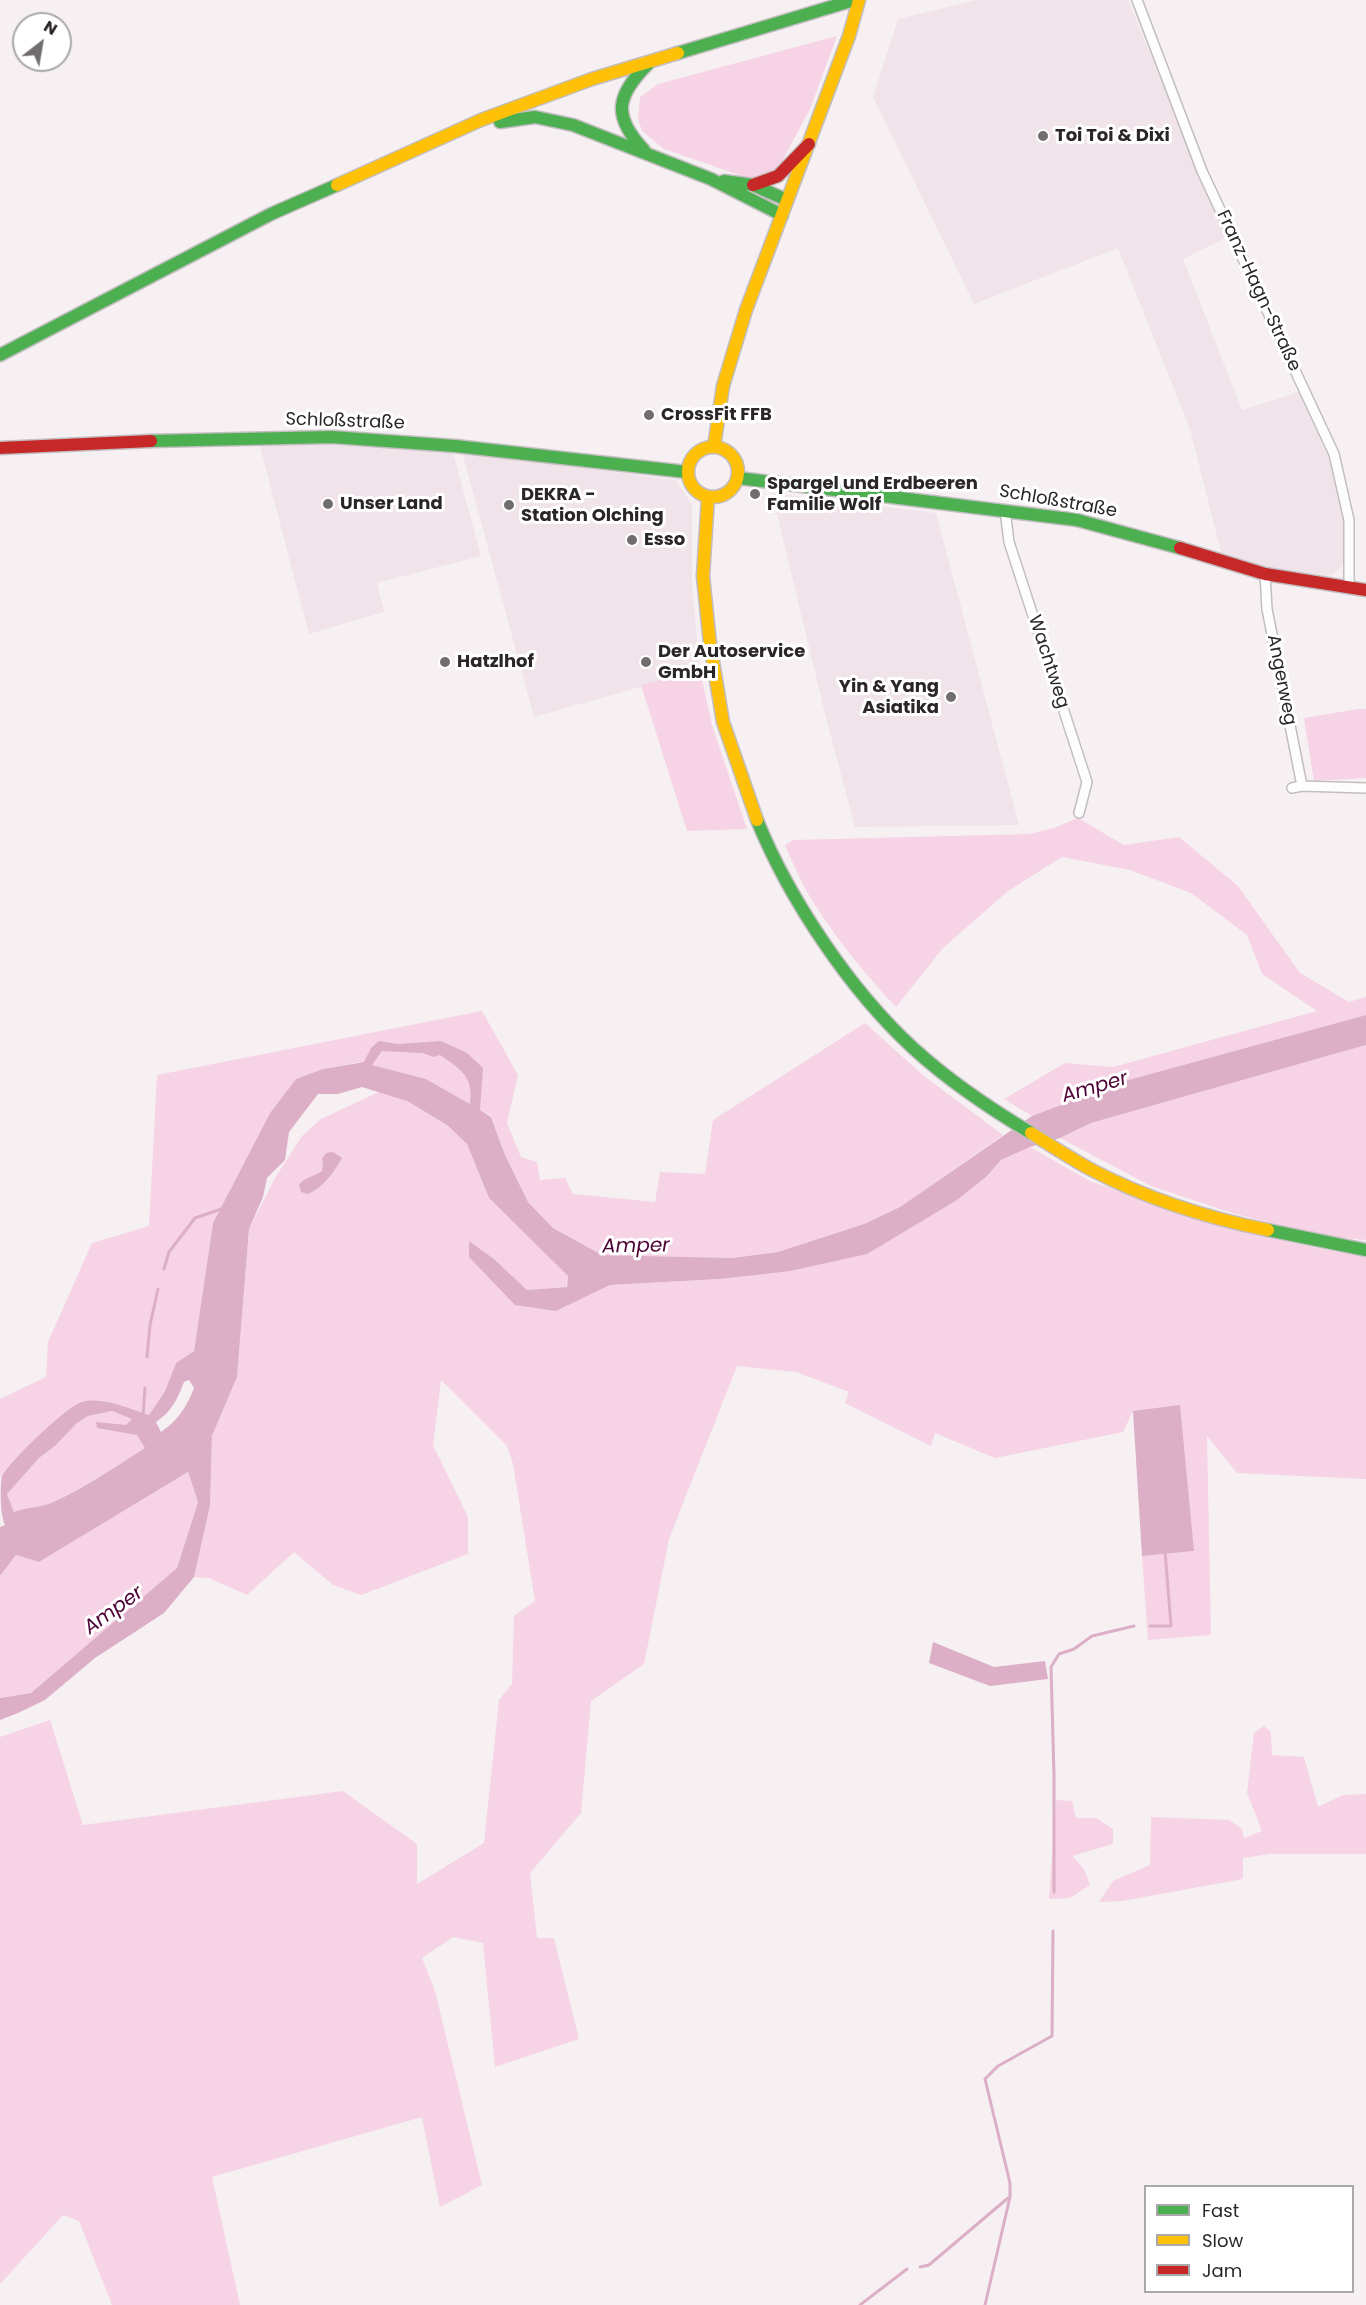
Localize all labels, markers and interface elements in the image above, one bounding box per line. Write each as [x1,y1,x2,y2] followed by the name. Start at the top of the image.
[12,12,72,72] north arrow
[39,15,62,41] text: N
[1055,125,1170,147] place label: Toi Toi & Dixi
[1036,129,1050,143] marker: Toi Toi & Dixi
[1211,207,1305,375] street label: Franz-Hagn-Straße
[661,404,772,426] place label: CrossFit FFB
[642,408,656,422] marker: CrossFit FFB
[285,409,405,435] street label: Schloßstraße
[767,473,978,516] place label: Spargel und Erdbeeren Familie Wolf
[997,481,1119,523] street label: Schloßstraße
[521,484,664,526] place label: DEKRA - Station Olching
[748,487,762,501] marker: Spargel und Erdbeeren Familie Wolf
[340,493,443,515] place label: Unser Land
[321,497,335,511] marker: Unser Land
[502,498,516,512] marker: DEKRA - Station Olching
[644,529,685,551] place label: Esso
[625,533,639,547] marker: Esso
[1023,613,1073,711] street label: Wachtweg
[1262,633,1300,727] street label: Angerweg
[658,641,805,684] place label: Der Autoservice GmbH
[457,651,534,673] place label: Hatzlhof
[438,655,452,669] marker: Hatzlhof
[639,655,653,669] marker: Der Autoservice GmbH
[839,676,939,718] place label: Yin & Yang Asiatika
[944,690,958,704] marker: Yin & Yang Asiatika
[1059,1067,1131,1109] water label: Amper
[602,1234,670,1260] water label: Amper
[80,1581,148,1641] water label: Amper
[1144,2185,1354,2293] legend
[1202,2198,1239,2223] text: Fast
[1202,2228,1243,2253] text: Slow
[1202,2258,1242,2283] text: Jam

